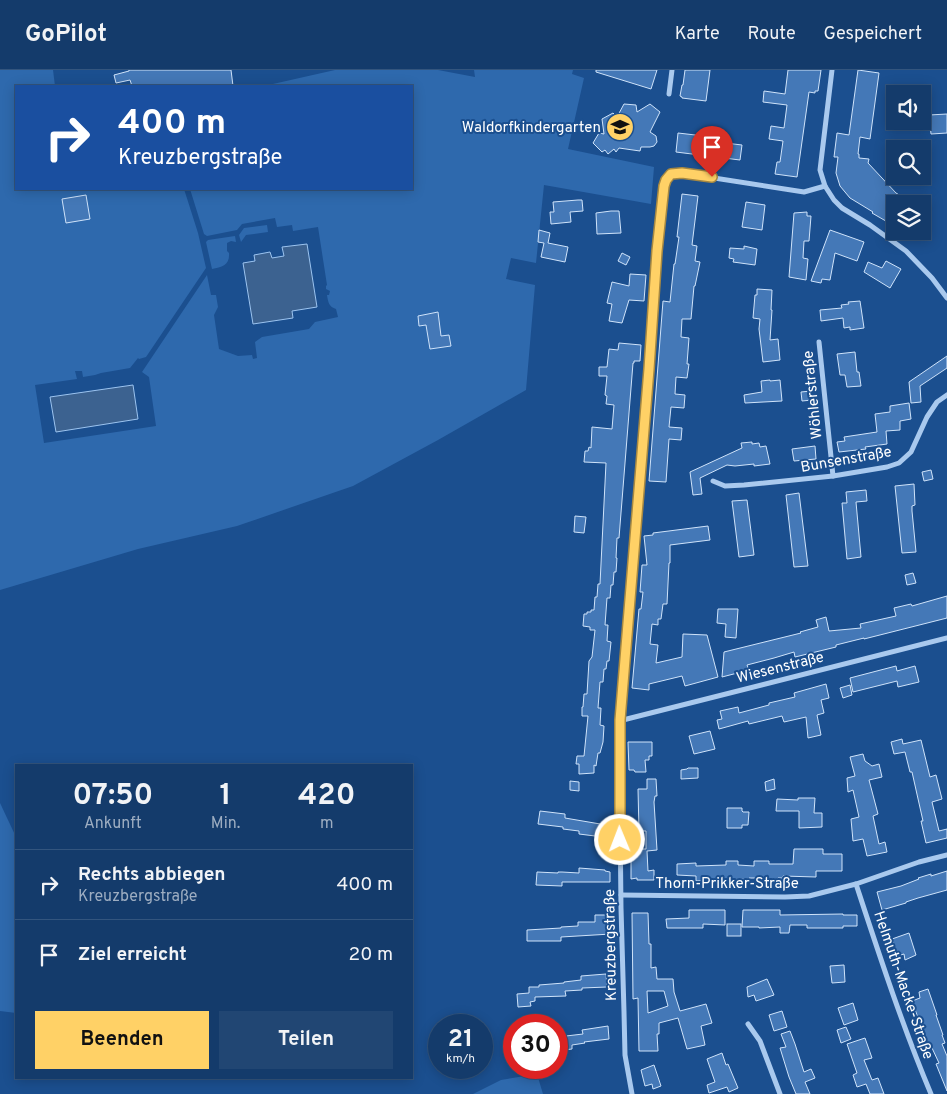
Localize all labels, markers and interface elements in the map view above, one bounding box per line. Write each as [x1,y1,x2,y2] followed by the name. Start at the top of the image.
[25,20,107,50] text: GoPilot
[675,23,720,46] text: Karte
[748,23,796,46] text: Route
[824,23,922,46] text: Gespeichert
[886,85,931,240] map controls
[886,85,931,130] button: sound
[118,102,226,146] text: 400 m
[35,105,100,170] icon: right
[605,112,635,142] school or university icon: Waldorfkindergarten
[462,119,601,138] place label: Waldorfkindergarten
[691,126,733,177] pin
[698,133,726,161] icon: arrive
[886,140,931,185] button: search
[118,145,282,172] text: Kreuzbergstraße
[886,195,931,240] button: layers
[799,350,828,440] street label: Wöhlerstraße
[799,443,893,478] street label: Bunsenstraße
[735,648,826,689] street label: Wiesenstraße
[73,778,153,815] text: 07:50
[220,778,232,815] text: 1
[298,778,355,815] text: 420
[593,813,645,865] position arrow
[84,814,142,834] text: Ankunft
[211,814,240,834] text: Min.
[320,814,333,834] text: m
[78,863,226,887] text: Rechts abbiegen
[35,871,63,899] icon: right
[336,873,393,897] text: 400 m
[655,875,799,894] street label: Thorn-Prikker-Straße
[78,887,197,907] text: Kreuzbergstraße
[601,889,622,1001] street label: Kreuzbergstraße
[868,909,937,1062] street label: Helmuth-Macke-Straße
[35,941,63,969] icon: arrive
[78,943,187,967] text: Ziel erreicht
[349,943,393,967] text: 20 m
[35,1011,209,1069] button: Beenden
[219,1011,393,1069] button: Teilen
[503,1014,568,1079] speed limit sign: 30
[448,1024,473,1056] text: 21
[446,1051,475,1067] text: km/h

